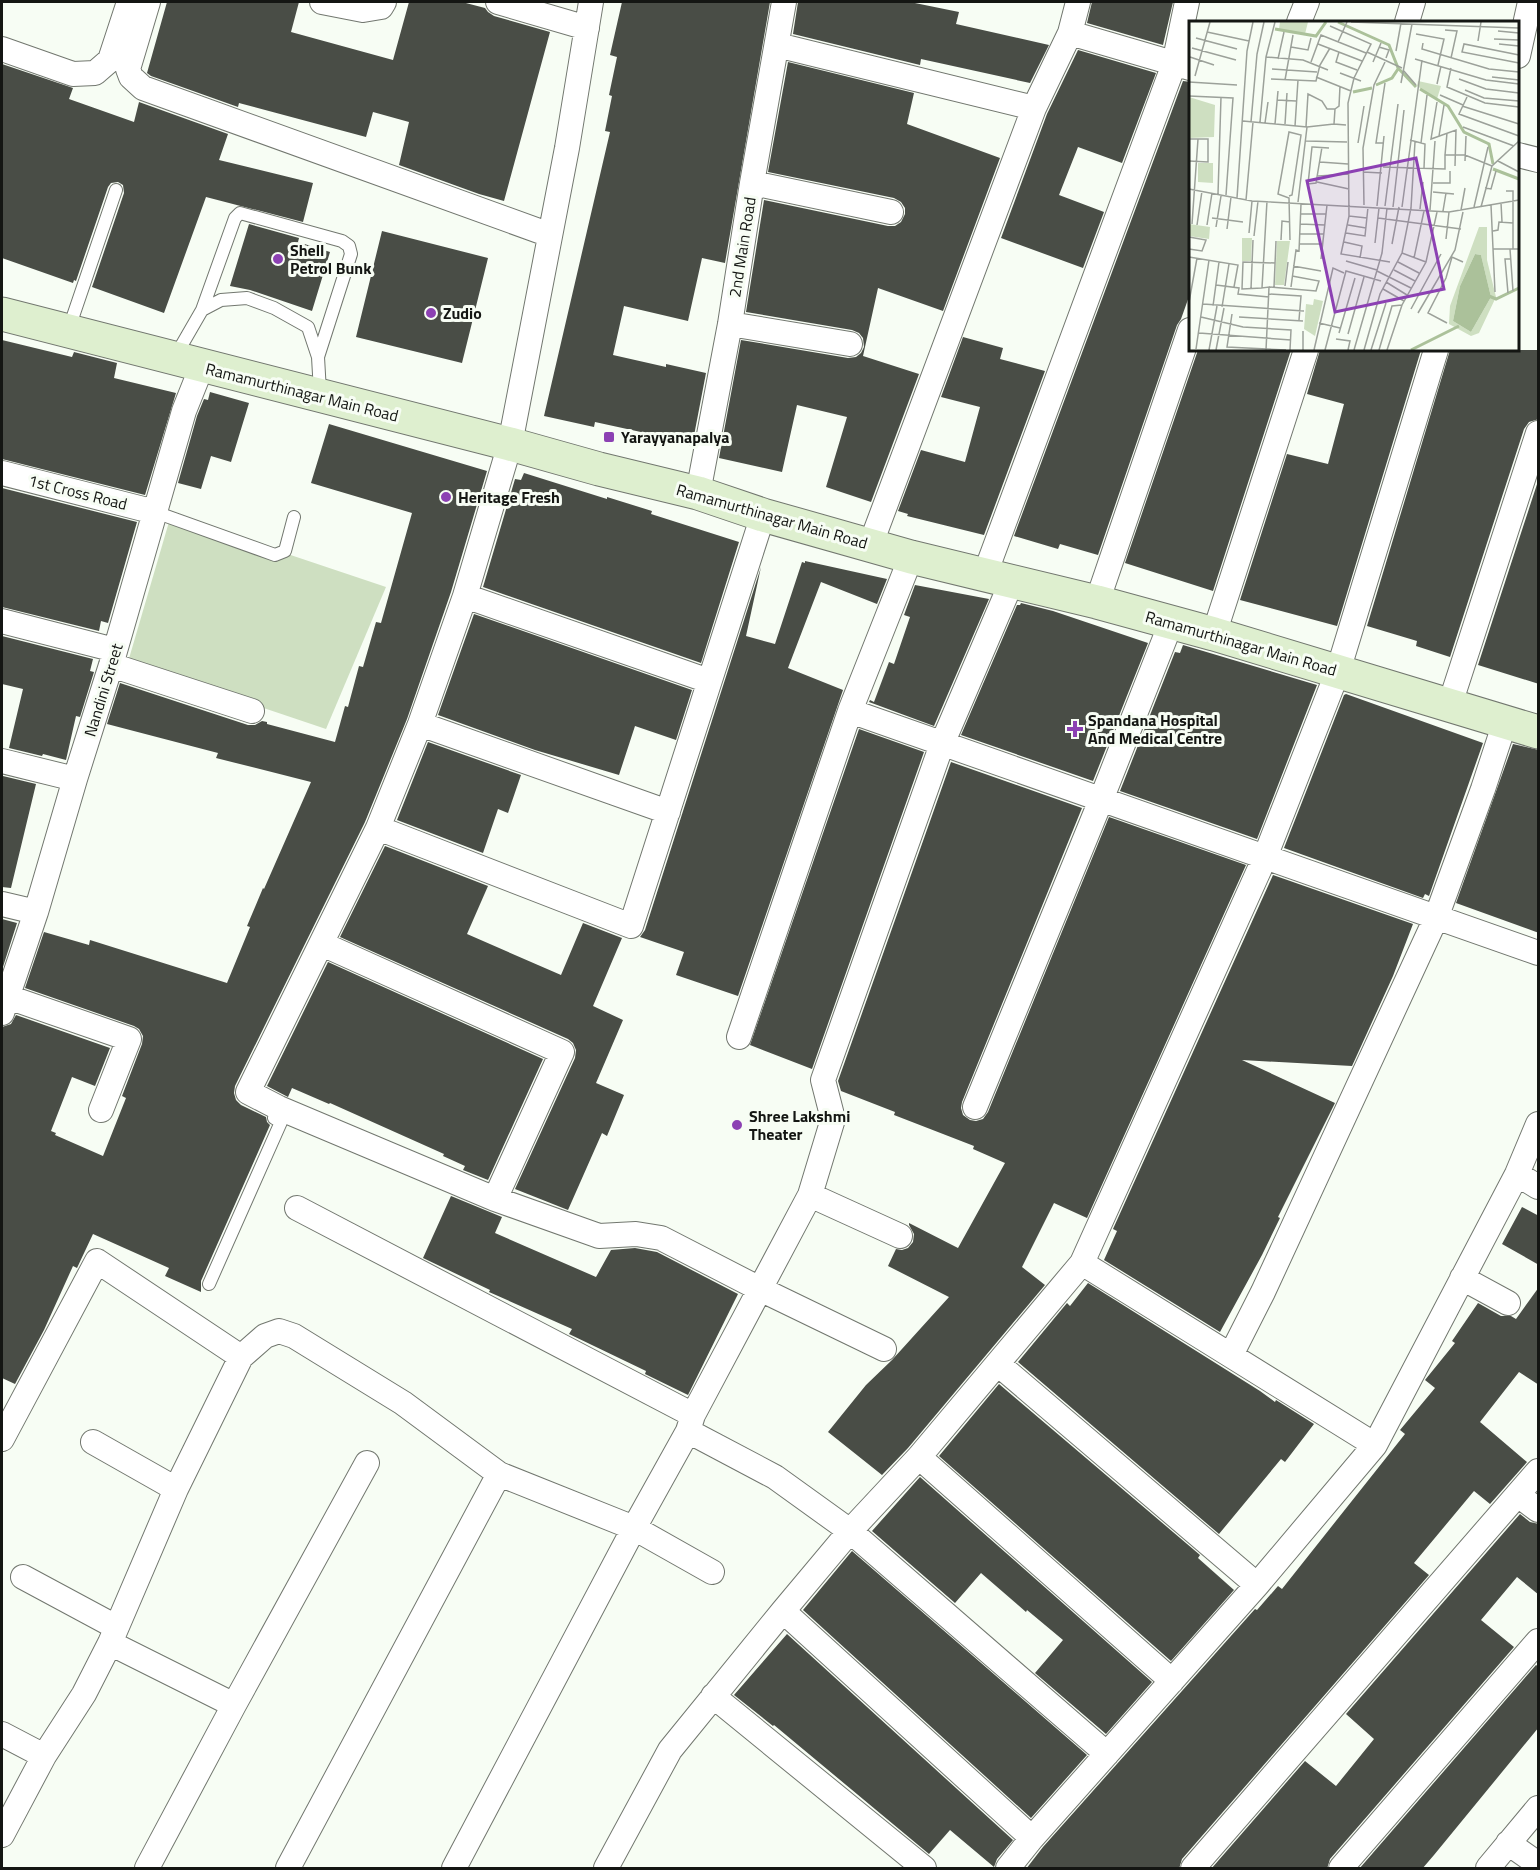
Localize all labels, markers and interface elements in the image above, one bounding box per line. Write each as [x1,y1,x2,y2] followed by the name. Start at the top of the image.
[1189,21,1519,351] inset map
[722,195,762,299] street label: 2nd Main Road
[290,238,372,280] place label: Shell Petrol Bunk
[271,252,285,266] marker: Shell Petrol Bunk
[443,301,482,325] place label: Zudio
[424,306,438,320] marker: Zudio
[203,356,401,428] street label: Ramamurthinagar Main Road
[621,425,729,449] place label: Yarayyanapalya
[602,430,616,444] marker: Yarayyanapalya
[26,468,130,516] street label: 1st Cross Road
[674,477,870,555] street label: Ramamurthinagar Main Road
[458,485,560,509] place label: Heritage Fresh
[439,490,453,504] marker: Heritage Fresh
[1143,604,1339,682] street label: Ramamurthinagar Main Road
[77,640,129,740] street label: Nandini Street
[1088,708,1222,750] place label: Spandana Hospital And Medical Centre
[1066,720,1084,738] marker: Spandana Hospital And Medical Centre
[749,1104,850,1146] place label: Shree Lakshmi Theater
[730,1118,744,1132] marker: Shree Lakshmi Theater

